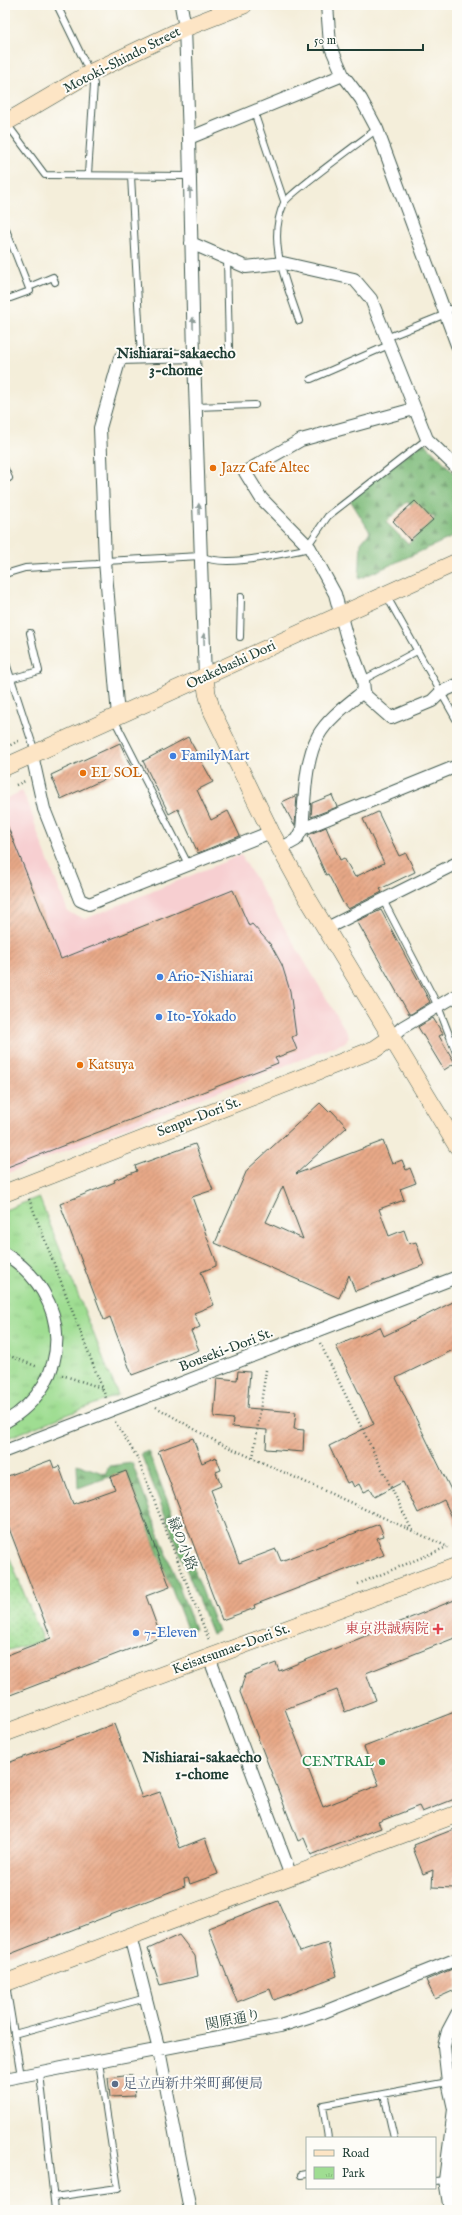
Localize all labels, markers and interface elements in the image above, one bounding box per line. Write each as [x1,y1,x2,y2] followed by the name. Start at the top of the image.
[60,23,184,97] street label: Motoki-Shindo Street
[308,26,423,52] scale bar
[314,33,336,48] text: 50 m
[187,186,193,199] one-way arrow
[190,316,196,329] one-way arrow
[115,344,236,380] district label: Nishiarai-sakaecho 3-chome
[219,459,310,477] place label: Jazz Cafe Altec
[208,463,218,473] marker: Jazz Cafe Altec
[196,503,203,515] one-way arrow
[201,632,207,645] one-way arrow
[183,636,279,694] street label: Otakebashi Dori
[181,747,250,765] place label: FamilyMart
[168,751,178,761] marker: FamilyMart
[91,764,142,782] place label: EL SOL
[78,768,88,778] marker: EL SOL
[167,968,253,986] place label: Ario-Nishiarai
[155,972,165,982] marker: Ario-Nishiarai
[167,1008,237,1026] place label: Ito-Yokado
[154,1012,164,1022] marker: Ito-Yokado
[88,1056,135,1074] place label: Katsuya
[75,1060,85,1070] marker: Katsuya
[155,1093,243,1141] street label: Senpu-Dori St.
[177,1324,275,1376] street label: Bouseki-Dori St.
[163,1515,201,1573] street label: 緑の小路
[170,1619,292,1679] street label: Keisatsumae-Dori St.
[345,1620,429,1638] place label: 東京洪誠病院
[432,1623,444,1635] marker: 東京洪誠病院
[144,1624,198,1642] place label: 7-Eleven
[131,1628,141,1638] marker: 7-Eleven
[141,1748,262,1784] district label: Nishiarai-sakaecho 1-chome
[302,1753,374,1771] place label: CENTRAL
[377,1757,387,1767] marker: CENTRAL
[204,2006,262,2034] street label: 関原通り
[123,2075,263,2093] place label: 足立西新井栄町郵便局
[110,2079,120,2089] marker: 足立西新井栄町郵便局
[306,2137,436,2189] legend
[342,2146,370,2161] text: Road
[342,2166,365,2181] text: Park

